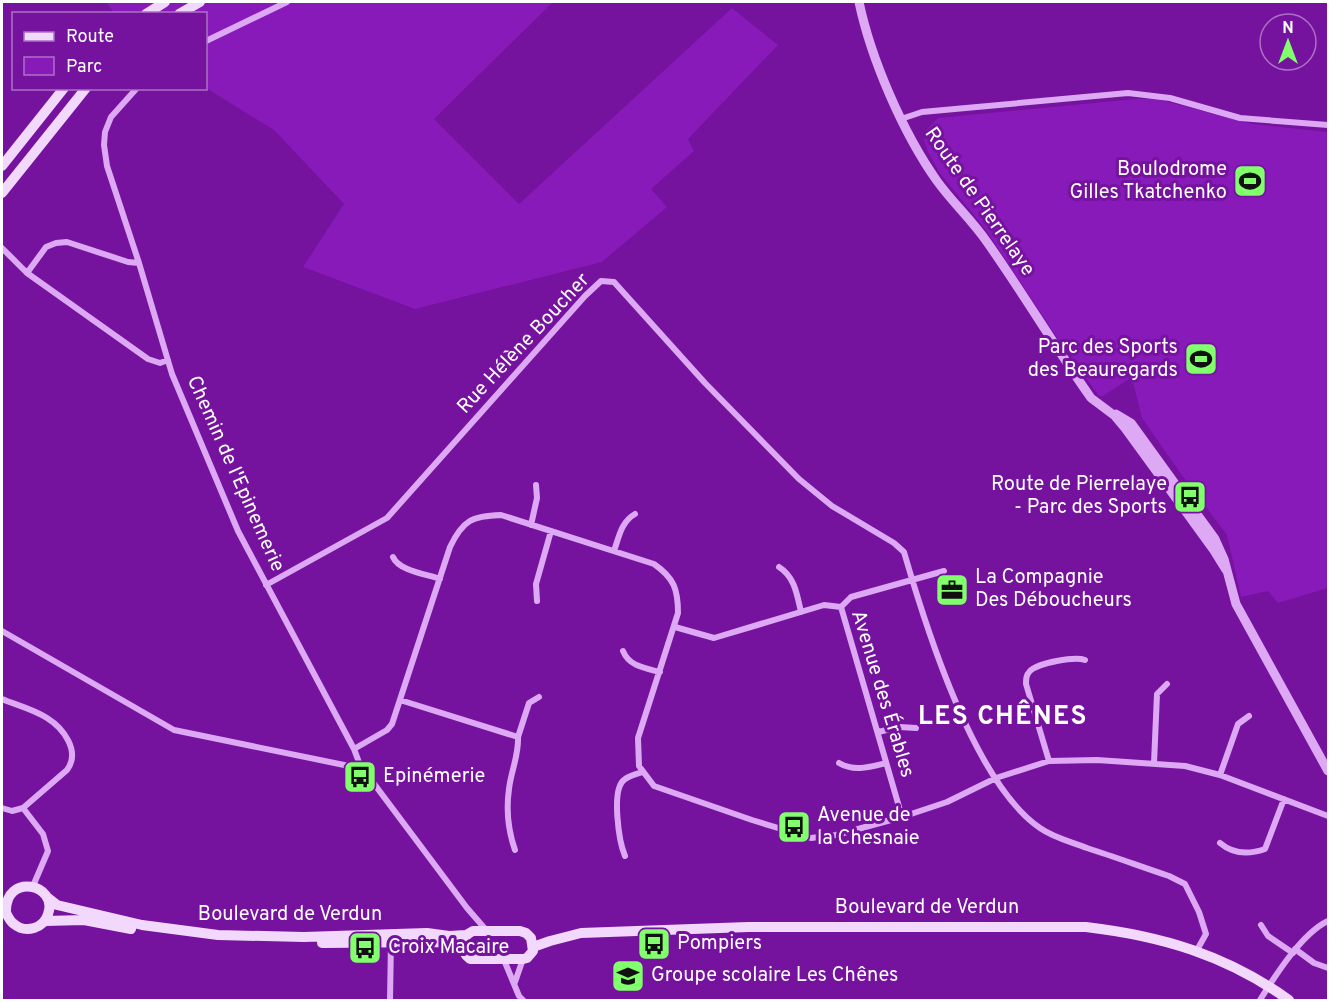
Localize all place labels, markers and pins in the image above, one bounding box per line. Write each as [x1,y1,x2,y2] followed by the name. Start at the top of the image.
[1070,157,1227,206] place label: Boulodrome Gilles Tkatchenko
[1232,163,1268,199] sports icon: Boulodrome Gilles Tkatchenko
[1028,335,1178,384] place label: Parc des Sports des Beauregards
[1183,341,1219,377] sports icon: Parc des Sports des Beauregards
[991,472,1167,521] place label: Route de Pierrelaye - Parc des Sports
[1172,479,1208,515] bus stop icon: Route de Pierrelaye - Parc des Sports
[975,565,1132,614] place label: La Compagnie Des Déboucheurs
[934,572,970,608] office icon: La Compagnie Des Déboucheurs
[342,759,378,795] bus stop icon: Epinémerie
[383,764,485,790] place label: Epinémerie
[817,803,920,852] place label: Avenue de la Chesnaie
[776,809,812,845] bus stop icon: Avenue de la Chesnaie
[636,926,672,962] bus stop icon: Pompiers
[347,930,383,966] bus stop icon: Croix Macaire
[677,931,762,957] place label: Pompiers
[388,935,509,961] place label: Croix Macaire
[610,958,646,994] school or university icon: Groupe scolaire Les Chênes
[651,963,898,989] place label: Groupe scolaire Les Chênes

